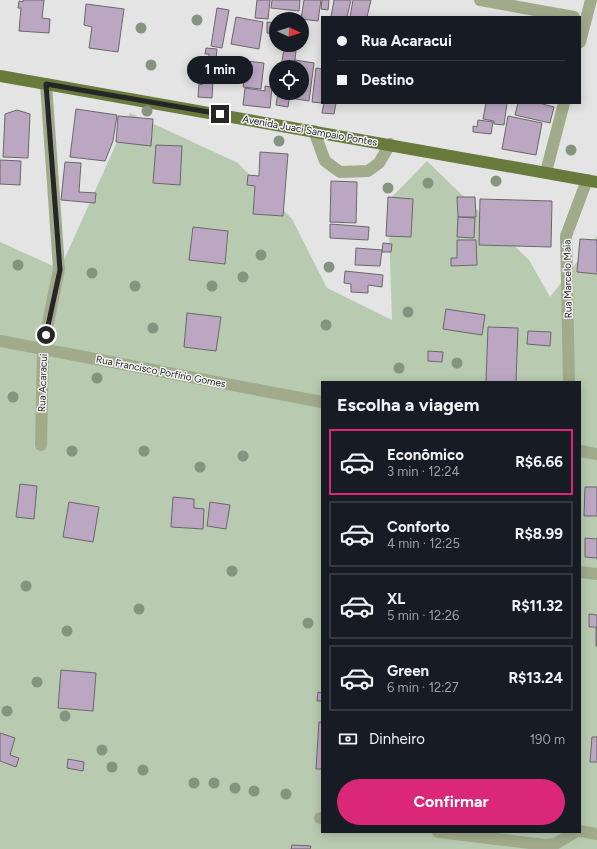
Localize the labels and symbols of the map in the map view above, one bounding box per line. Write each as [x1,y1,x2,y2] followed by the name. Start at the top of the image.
[269,12,309,52] north arrow
[187,56,253,84] callout: 1 min
[211,105,229,123] route end
[241,112,379,149] street label: Avenida Juaci Sampaio Pontes
[560,240,575,318] street label: Rua Marcelo Maia
[37,326,55,344] route start
[95,353,227,391] street label: Rua Francisco Porfírio Gomes
[35,354,50,412] street label: Rua Acaracui

